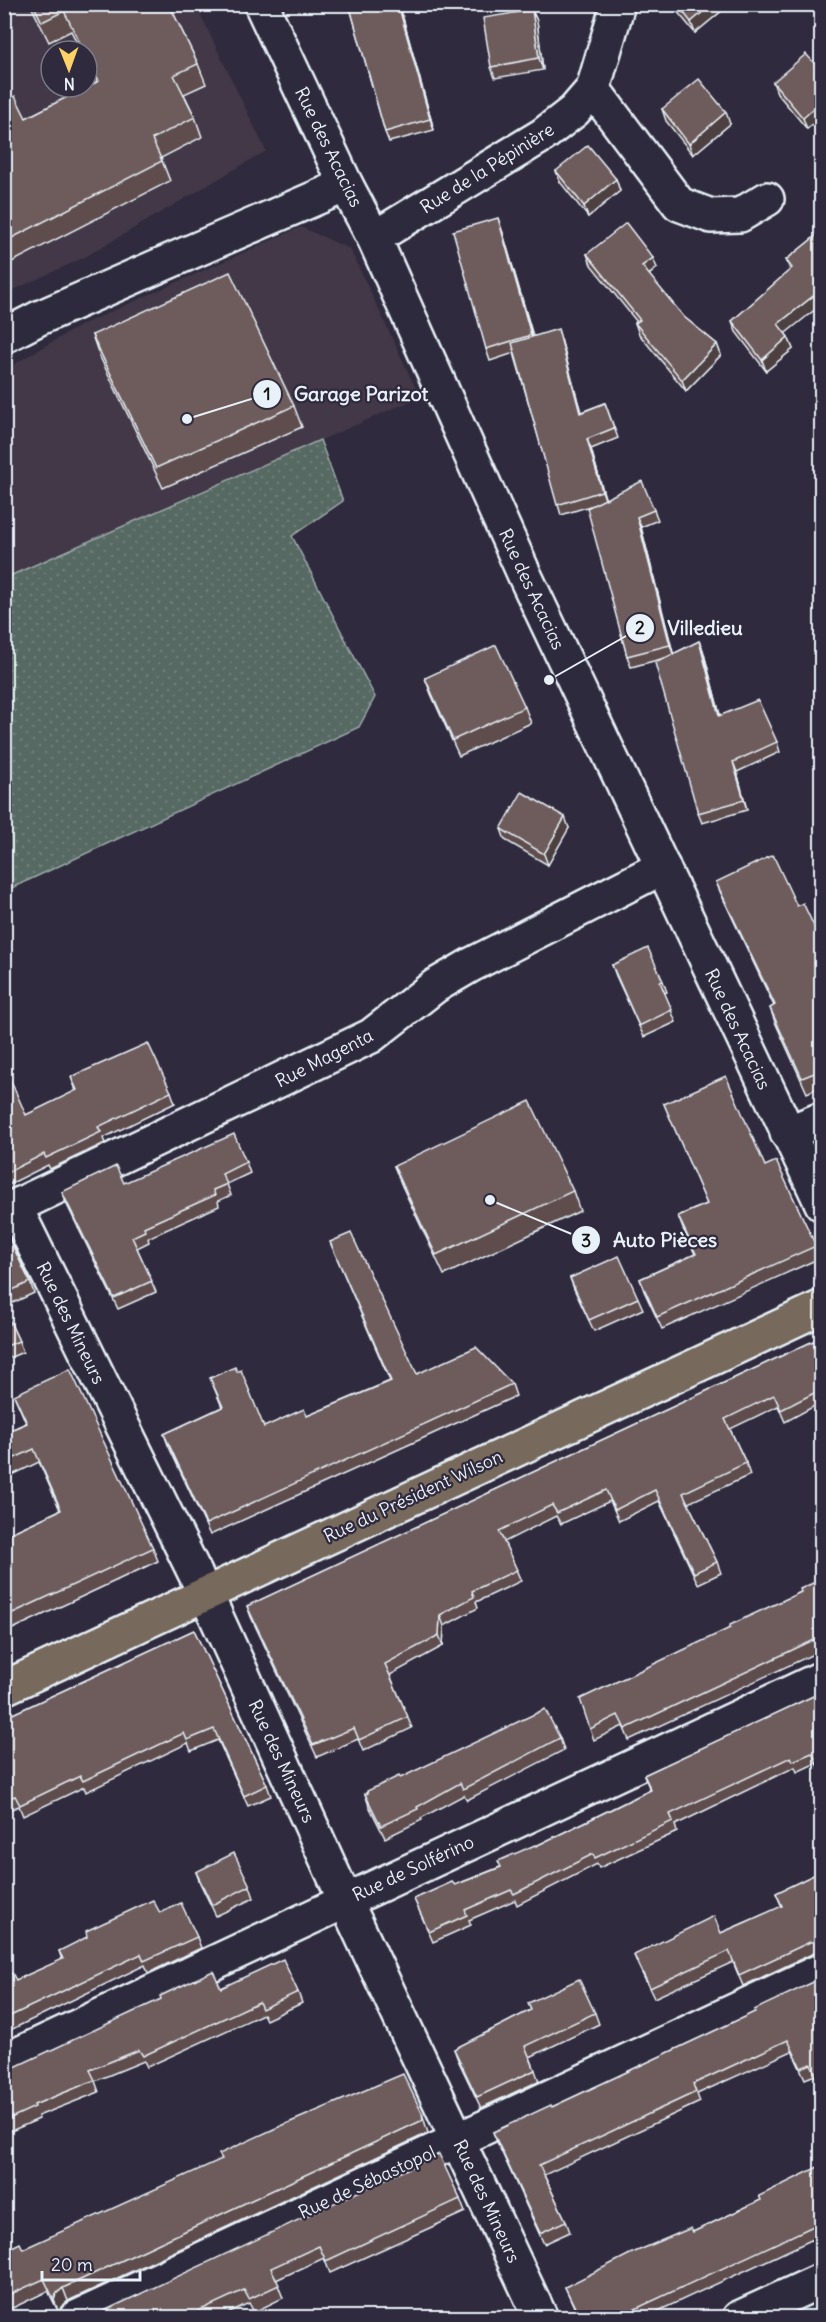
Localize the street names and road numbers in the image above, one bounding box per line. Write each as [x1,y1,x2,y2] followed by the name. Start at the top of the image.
[290,83,368,211] street label: Rue des Acacias
[416,118,558,218] street label: Rue de la Pépinière
[494,525,570,653] street label: Rue des Acacias
[700,965,776,1093] street label: Rue des Acacias
[271,1024,377,1092] street label: Rue Magenta
[31,1258,111,1388] street label: Rue des Mineurs
[320,1444,506,1548] street label: Rue du Président Wilson
[243,1696,321,1826] street label: Rue des Mineurs
[349,1830,477,1906] street label: Rue de Solférino
[448,2136,526,2266] street label: Rue des Mineurs
[295,2140,439,2224] street label: Rue de Sébastopol

